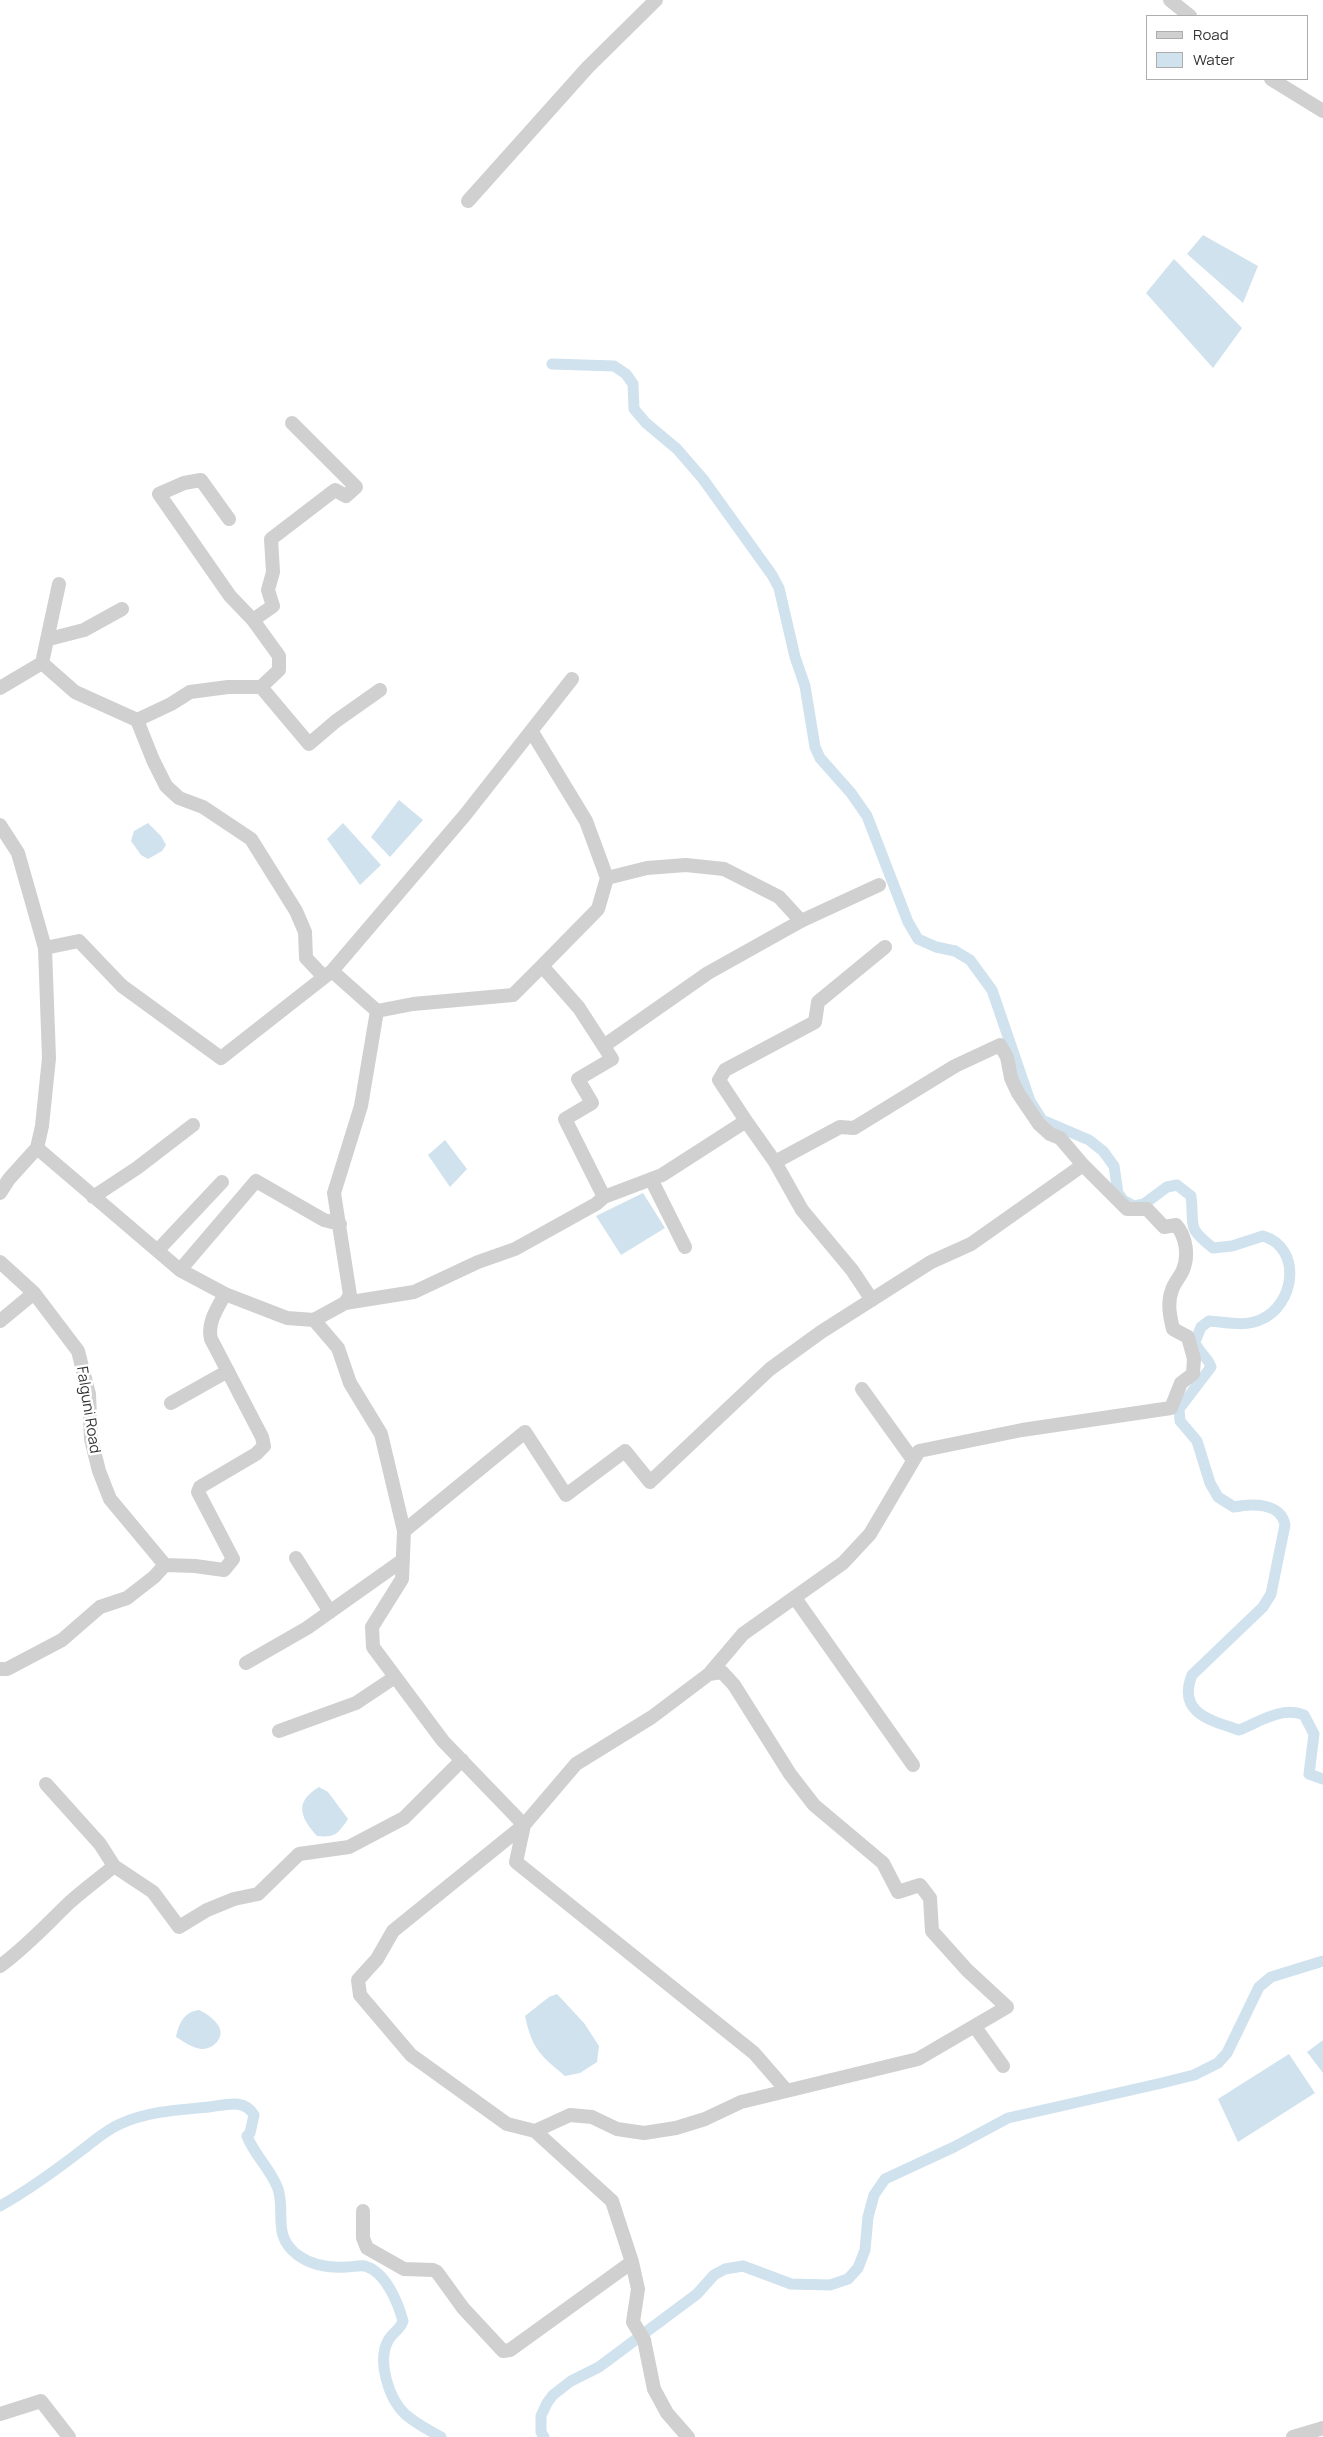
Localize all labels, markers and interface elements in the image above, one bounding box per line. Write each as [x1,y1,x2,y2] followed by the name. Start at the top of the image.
[1146,15,1308,80] legend
[1193,24,1229,45] text: Road
[1193,49,1235,70] text: Water
[72,1365,104,1455] street label: Falguni Road

